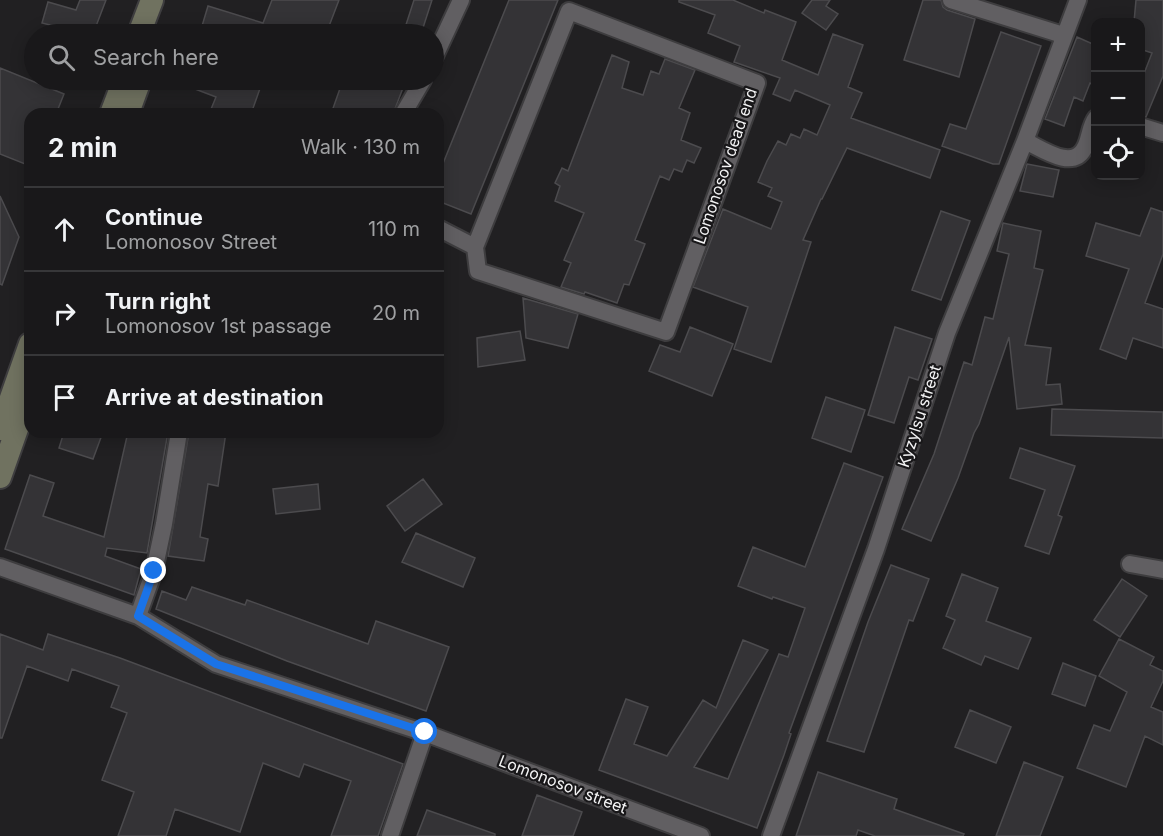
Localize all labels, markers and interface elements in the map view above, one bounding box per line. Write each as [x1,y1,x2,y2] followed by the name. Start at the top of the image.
[1091,18,1145,180] map controls
[1091,18,1145,72] button: +
[24,24,444,90] search box
[45,41,78,74] icon: search
[93,44,219,70] text: Search here
[1091,72,1145,126] button: −
[689,85,761,247] street label: Lomonosov dead end
[1091,126,1145,180] button: locate
[48,132,118,163] text: 2 min
[301,135,420,159] text: Walk · 130 m
[105,204,203,230] text: Continue
[48,213,81,246] icon: ahead
[368,217,420,241] text: 110 m
[105,230,277,254] text: Lomonosov Street
[105,288,211,314] text: Turn right
[48,297,81,330] icon: right
[372,301,420,325] text: 20 m
[105,314,331,338] text: Lomonosov 1st passage
[893,362,945,470] street label: Kyzylsu street
[48,381,81,414] icon: arrive
[105,384,324,410] text: Arrive at destination
[140,557,166,583] route end
[411,718,437,744] route start
[496,750,630,818] street label: Lomonosov street

